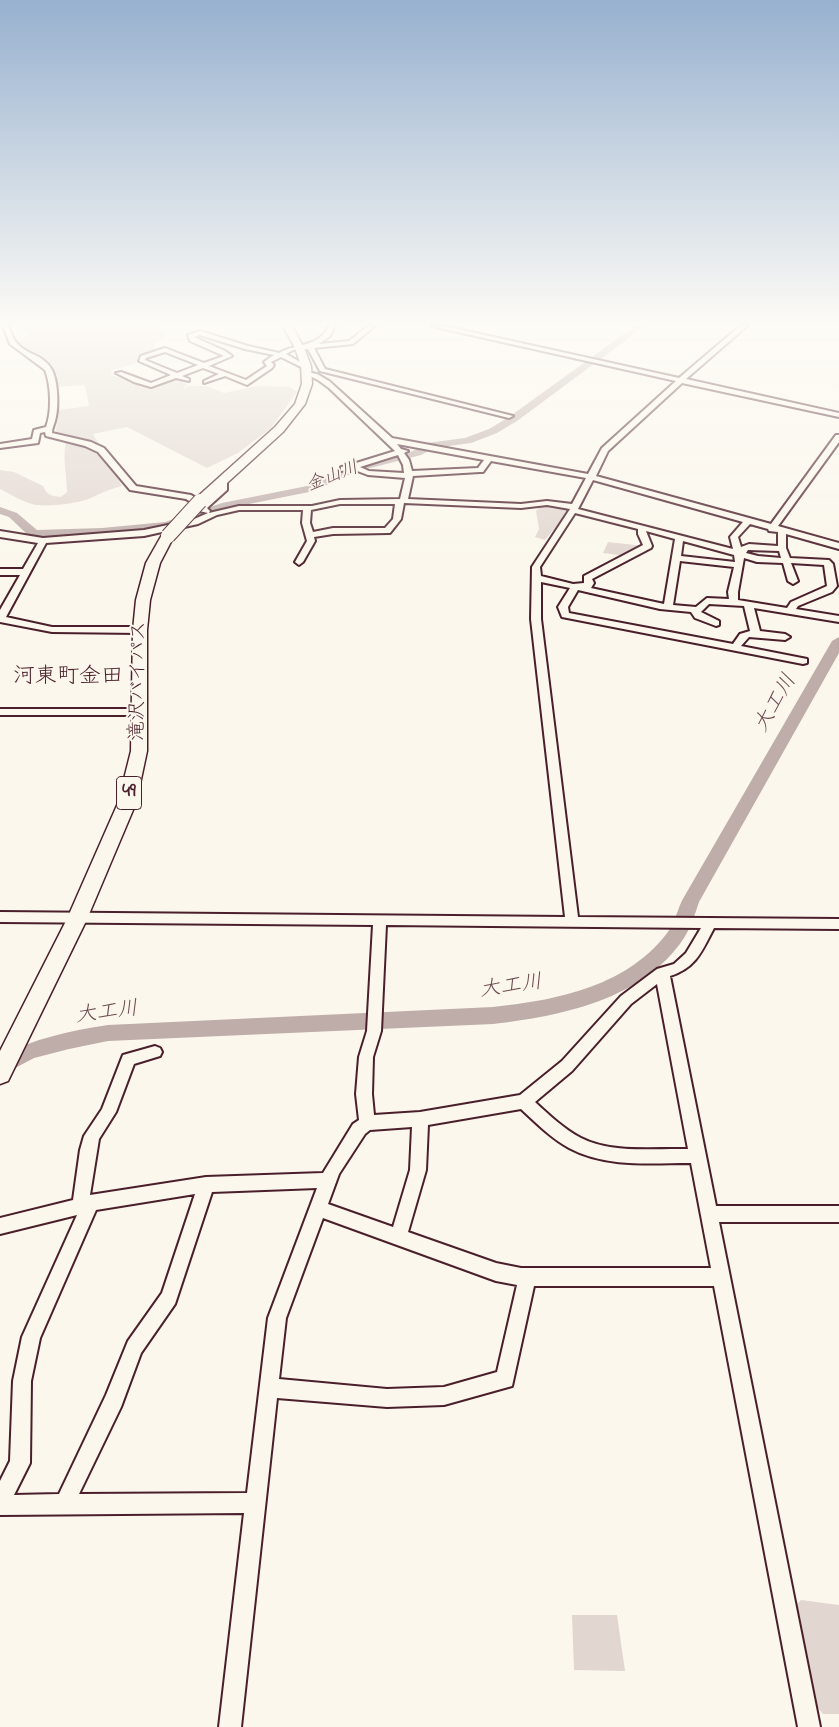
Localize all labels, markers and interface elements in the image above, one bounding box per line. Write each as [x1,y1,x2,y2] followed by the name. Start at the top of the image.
[304,458,362,498] water label: 金山川
[127,621,153,741] street label: 滝沢バイパス
[13,665,123,691] district label: 河東町金田
[750,670,804,738] water label: 大工川
[116,776,142,810] road number: 49
[478,971,544,1005] water label: 大工川
[74,998,140,1030] water label: 大工川

